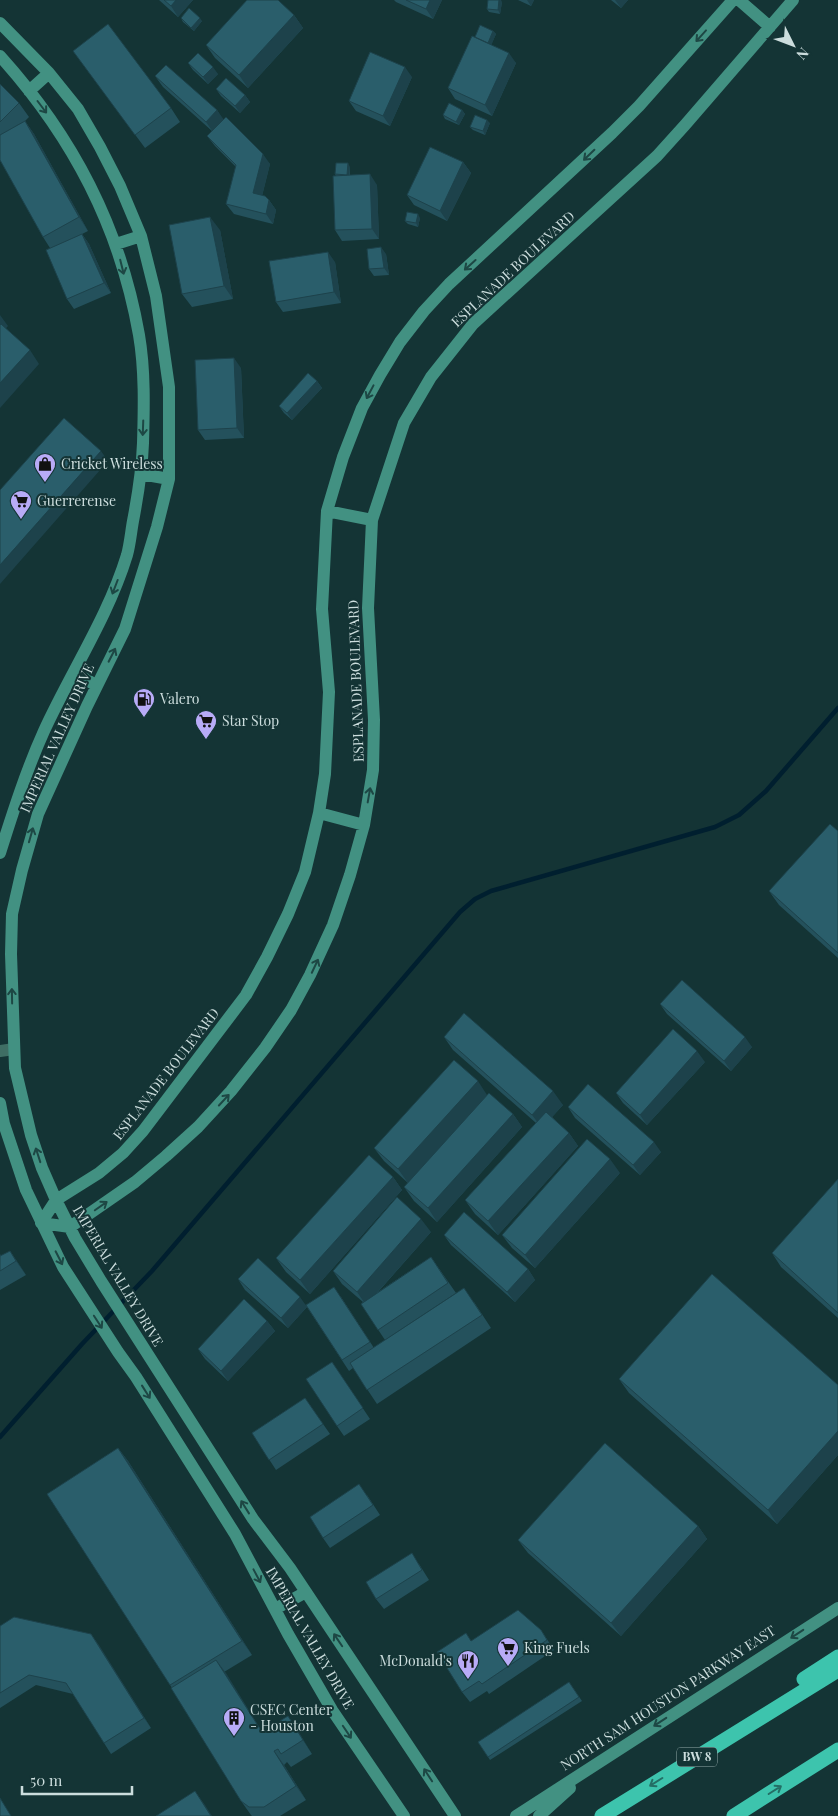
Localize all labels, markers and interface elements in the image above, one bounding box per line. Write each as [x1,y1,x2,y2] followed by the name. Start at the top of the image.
[768,20,818,70] north arrow
[695,30,706,43] one-way arrow
[793,44,813,64] text: N
[37,100,47,114] one-way arrow
[583,149,596,161] one-way arrow
[447,206,579,331] street label: ESPLANADE BOULEVARD
[118,259,127,275] one-way arrow
[463,259,476,271] one-way arrow
[365,384,375,399] one-way arrow
[139,419,148,435] one-way arrow
[33,452,57,483] shop icon: Cricket Wireless
[61,454,163,473] place label: Cricket Wireless
[9,489,33,520] supermarket icon: Guerrerense
[37,491,116,510] place label: Guerrerense
[109,579,118,594] one-way arrow
[343,600,368,762] street label: ESPLANADE BOULEVARD
[107,648,117,663] one-way arrow
[15,660,98,815] street label: IMPERIAL VALLEY DRIVE
[132,687,156,718] fuel station icon: Valero
[159,689,200,708] place label: Valero
[194,709,218,740] supermarket icon: Star Stop
[222,711,279,730] place label: Star Stop
[364,787,374,803] one-way arrow
[27,828,37,844] one-way arrow
[310,959,320,974] one-way arrow
[7,988,17,1004] one-way arrow
[108,1004,223,1144] street label: ESPLANADE BOULEVARD
[218,1094,230,1106] one-way arrow
[32,1147,42,1163] one-way arrow
[93,1201,107,1211] one-way arrow
[69,1202,168,1350] street label: IMPERIAL VALLEY DRIVE
[55,1250,64,1265] one-way arrow
[94,1314,104,1328] one-way arrow
[141,1385,151,1399] one-way arrow
[240,1500,250,1514] one-way arrow
[262,1563,359,1712] street label: IMPERIAL VALLEY DRIVE
[253,1568,262,1583] one-way arrow
[556,1621,779,1774] street label: NORTH SAM HOUSTON PARKWAY EAST
[790,1629,804,1639] one-way arrow
[333,1633,343,1647] one-way arrow
[496,1636,520,1667] supermarket icon: King Fuels
[524,1638,590,1657] place label: King Fuels
[456,1649,480,1680] restaurant icon: McDonald's
[379,1651,452,1670] place label: McDonald's
[250,1700,333,1735] place label: CSEC Center - Houston
[222,1706,246,1737] building icon: CSEC Center - Houston
[654,1717,668,1727] one-way arrow
[342,1725,352,1739] one-way arrow
[677,1748,717,1766] road number: BW 8
[22,1764,132,1796] scale bar
[423,1769,433,1783] one-way arrow
[30,1770,63,1790] text: 50 m
[650,1778,664,1788] one-way arrow
[768,1785,782,1795] one-way arrow

